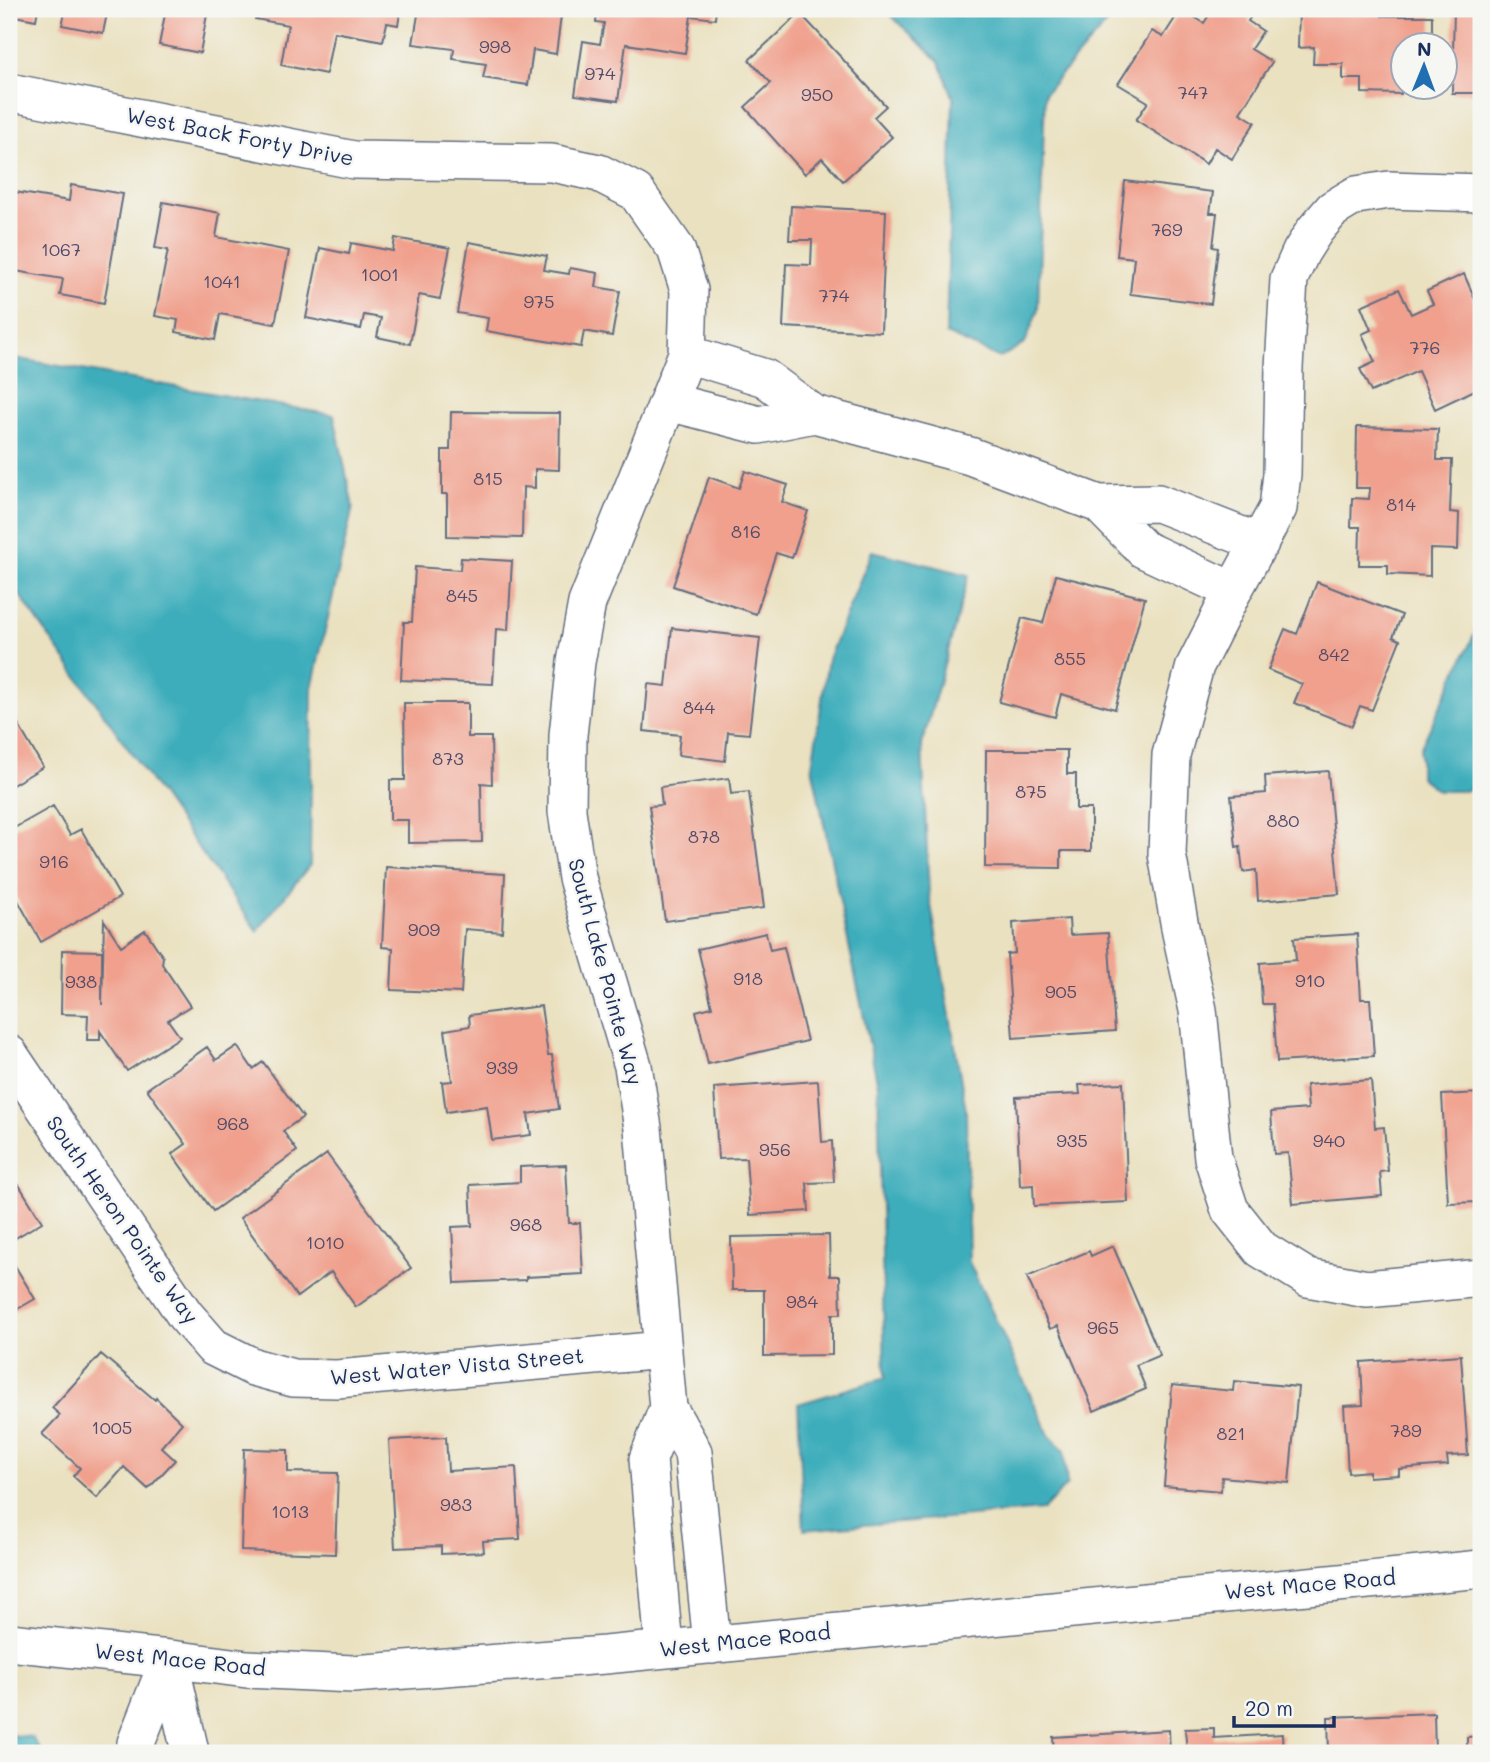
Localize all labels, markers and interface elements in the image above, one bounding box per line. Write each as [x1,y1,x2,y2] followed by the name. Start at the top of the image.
[1388,32,1458,102] north arrow
[479,34,511,58] house number: 998
[1417,36,1432,61] text: N
[584,61,616,85] house number: 974
[1178,80,1208,104] house number: 747
[801,82,833,106] house number: 950
[124,100,356,171] street label: West Back Forty Drive
[1151,217,1183,241] house number: 769
[41,237,81,261] house number: 1067
[361,262,399,286] house number: 1001
[203,269,241,293] house number: 1041
[819,283,850,307] house number: 774
[523,289,555,313] house number: 975
[1410,335,1440,359] house number: 776
[473,466,503,490] house number: 815
[1386,492,1416,516] house number: 814
[731,519,761,543] house number: 816
[446,583,478,607] house number: 845
[1318,642,1350,666] house number: 842
[1054,646,1086,670] house number: 855
[683,695,715,719] house number: 844
[432,746,464,770] house number: 873
[1015,779,1047,803] house number: 875
[1267,808,1299,832] house number: 880
[688,824,720,848] house number: 878
[39,849,69,873] house number: 916
[563,855,650,1088] street label: South Lake Pointe Way
[408,917,441,941] house number: 909
[733,966,763,990] house number: 918
[1295,968,1325,992] house number: 910
[65,969,97,993] house number: 938
[1045,979,1077,1003] house number: 905
[486,1055,518,1079] house number: 939
[41,1110,205,1328] street label: South Heron Pointe Way
[217,1111,249,1135] house number: 968
[1056,1128,1088,1152] house number: 935
[1313,1128,1345,1152] house number: 940
[759,1137,791,1161] house number: 956
[510,1212,542,1236] house number: 968
[306,1230,344,1254] house number: 1010
[786,1289,818,1313] house number: 984
[1087,1315,1119,1339] house number: 965
[329,1341,585,1390] street label: West Water Vista Street
[92,1415,132,1439] house number: 1005
[1390,1418,1422,1442] house number: 789
[1217,1421,1245,1445] house number: 821
[440,1492,472,1516] house number: 983
[271,1499,309,1523] house number: 1013
[1223,1563,1397,1604] street label: West Mace Road
[658,1617,832,1662] street label: West Mace Road
[93,1636,267,1681] street label: West Mace Road
[1234,1685,1334,1729] scale bar
[1245,1694,1293,1721] text: 20 m

